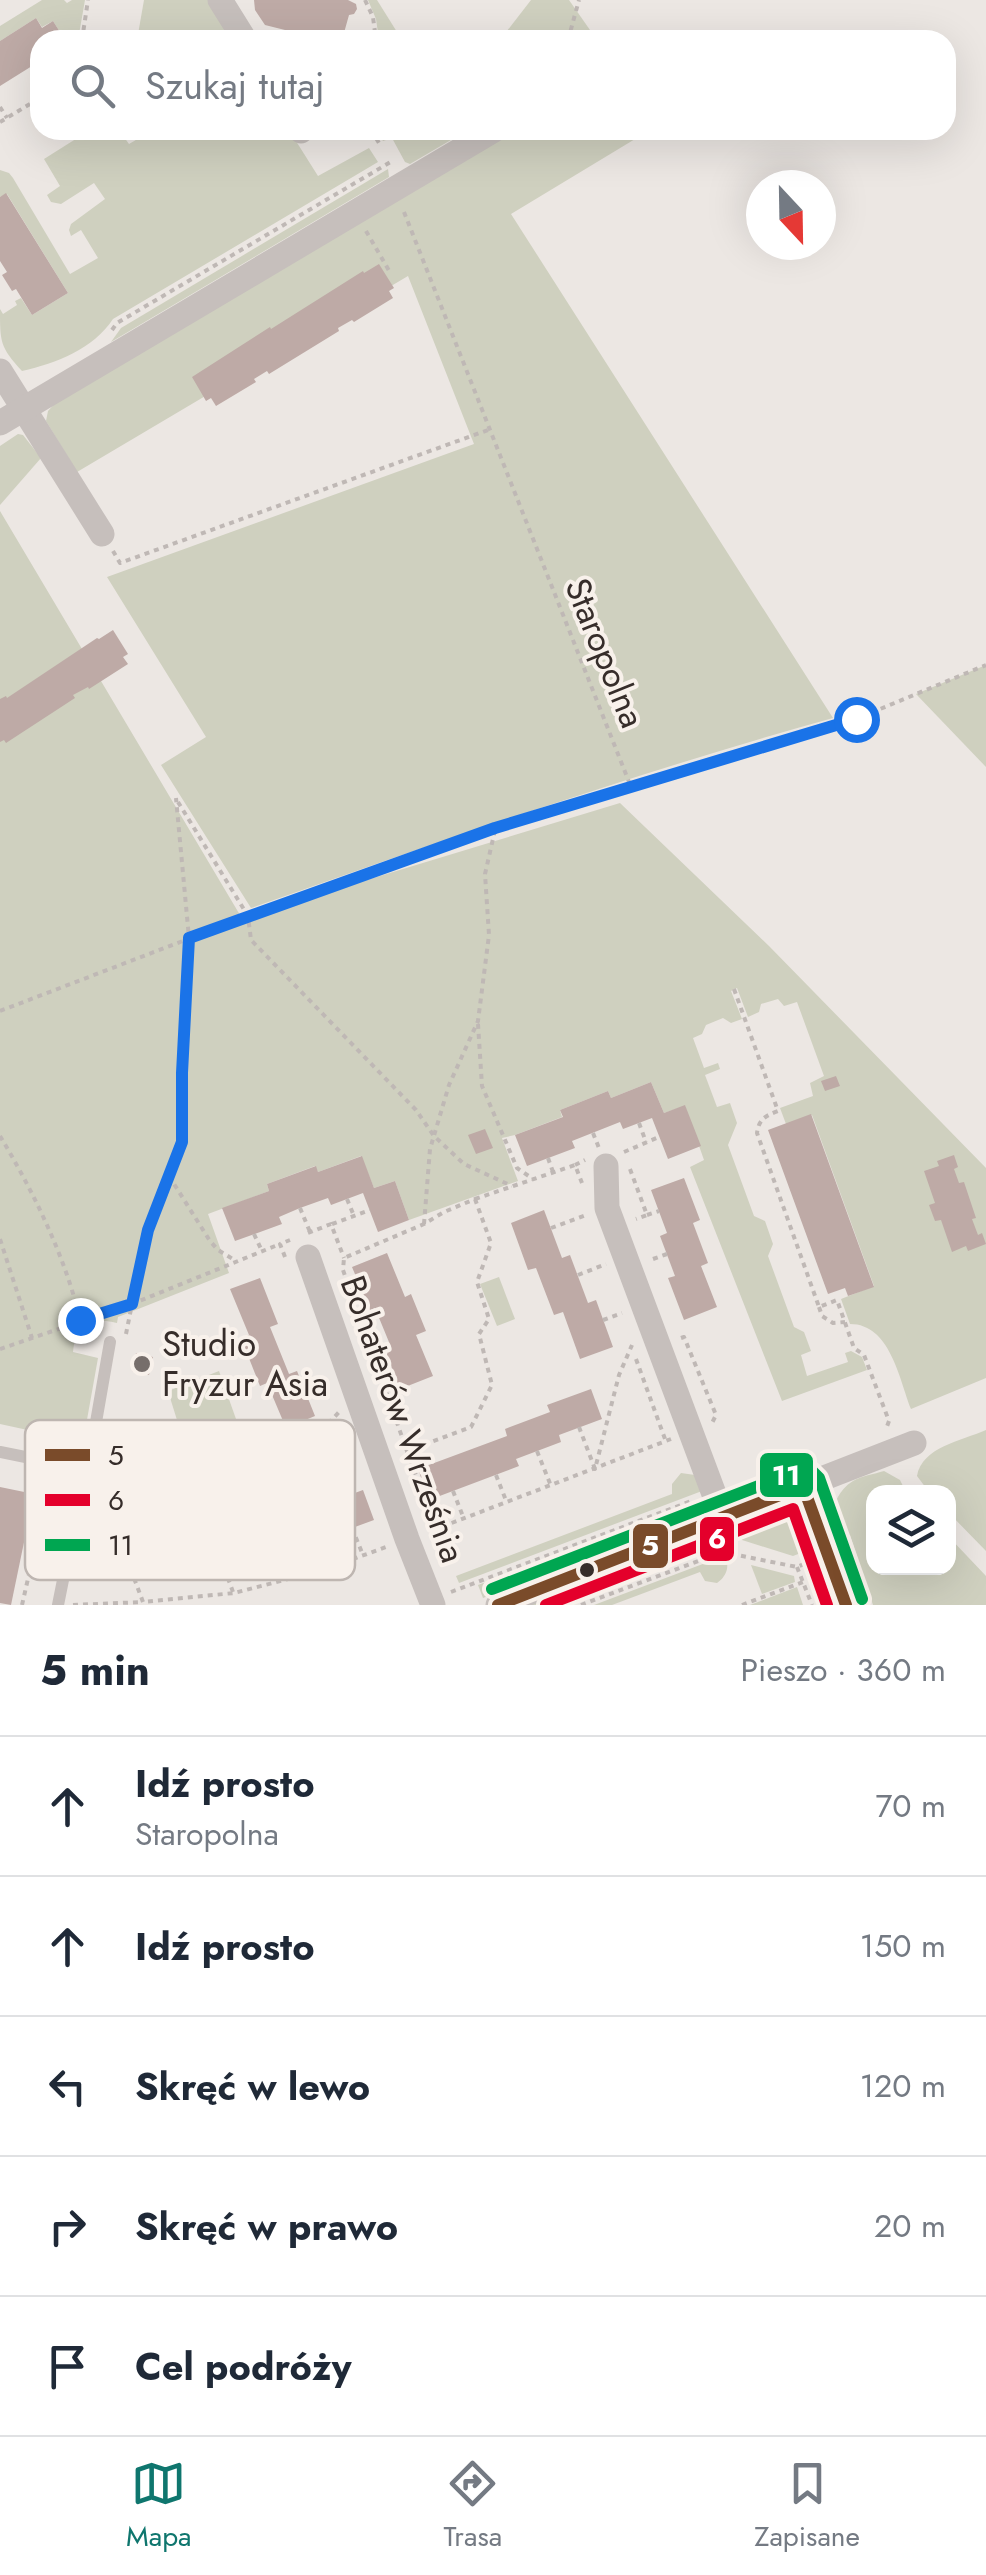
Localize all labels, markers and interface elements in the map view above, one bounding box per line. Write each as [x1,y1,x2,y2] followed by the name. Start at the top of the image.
[30,30,956,140] search box
[65,58,120,113] icon: search
[145,58,325,113] text: Szukaj tutaj
[746,170,836,260] north arrow
[552,571,658,735] street label: Staropolna
[834,697,880,743] route start
[328,1269,478,1569] street label: Bohaterów Września
[58,1298,104,1344] route end
[162,1319,328,1409] place label: Studio Fryzur Asia
[131,1353,153,1375] marker: Studio Fryzur Asia
[25,1420,355,1580] legend
[108,1435,124,1476] text: 5
[758,1451,815,1499] line badge: 11
[772,1455,800,1496] text: 11
[108,1480,124,1521] text: 6
[866,1485,956,1575] map controls
[866,1485,956,1575] button: layers
[698,1515,736,1563] line badge: 6
[708,1518,726,1559] text: 6
[631,1522,670,1570] line badge: 5
[108,1525,133,1566] text: 11
[641,1525,659,1566] text: 5
[577,1560,597,1580] unlabelled marker
[40,1640,150,1701] text: 5 min
[741,1647,946,1693] text: Pieszo · 360 m
[135,1756,315,1811] text: Idź prosto
[40,1779,95,1834] icon: ahead
[875,1783,946,1829] text: 70 m
[135,1811,279,1857] text: Staropolna
[40,1919,95,1974] icon: ahead
[135,1919,315,1974] text: Idź prosto
[860,1923,946,1969] text: 150 m
[40,2059,95,2114] icon: left
[135,2059,370,2114] text: Skręć w lewo
[860,2063,946,2109] text: 120 m
[40,2199,95,2254] icon: right
[135,2199,398,2254] text: Skręć w prawo
[874,2203,946,2249] text: 20 m
[40,2339,95,2394] icon: arrive
[135,2339,352,2394] text: Cel podróży
[126,2456,192,2557] tab: Mapa
[444,2456,502,2557] tab: Trasa
[754,2456,860,2557] tab: Zapisane

